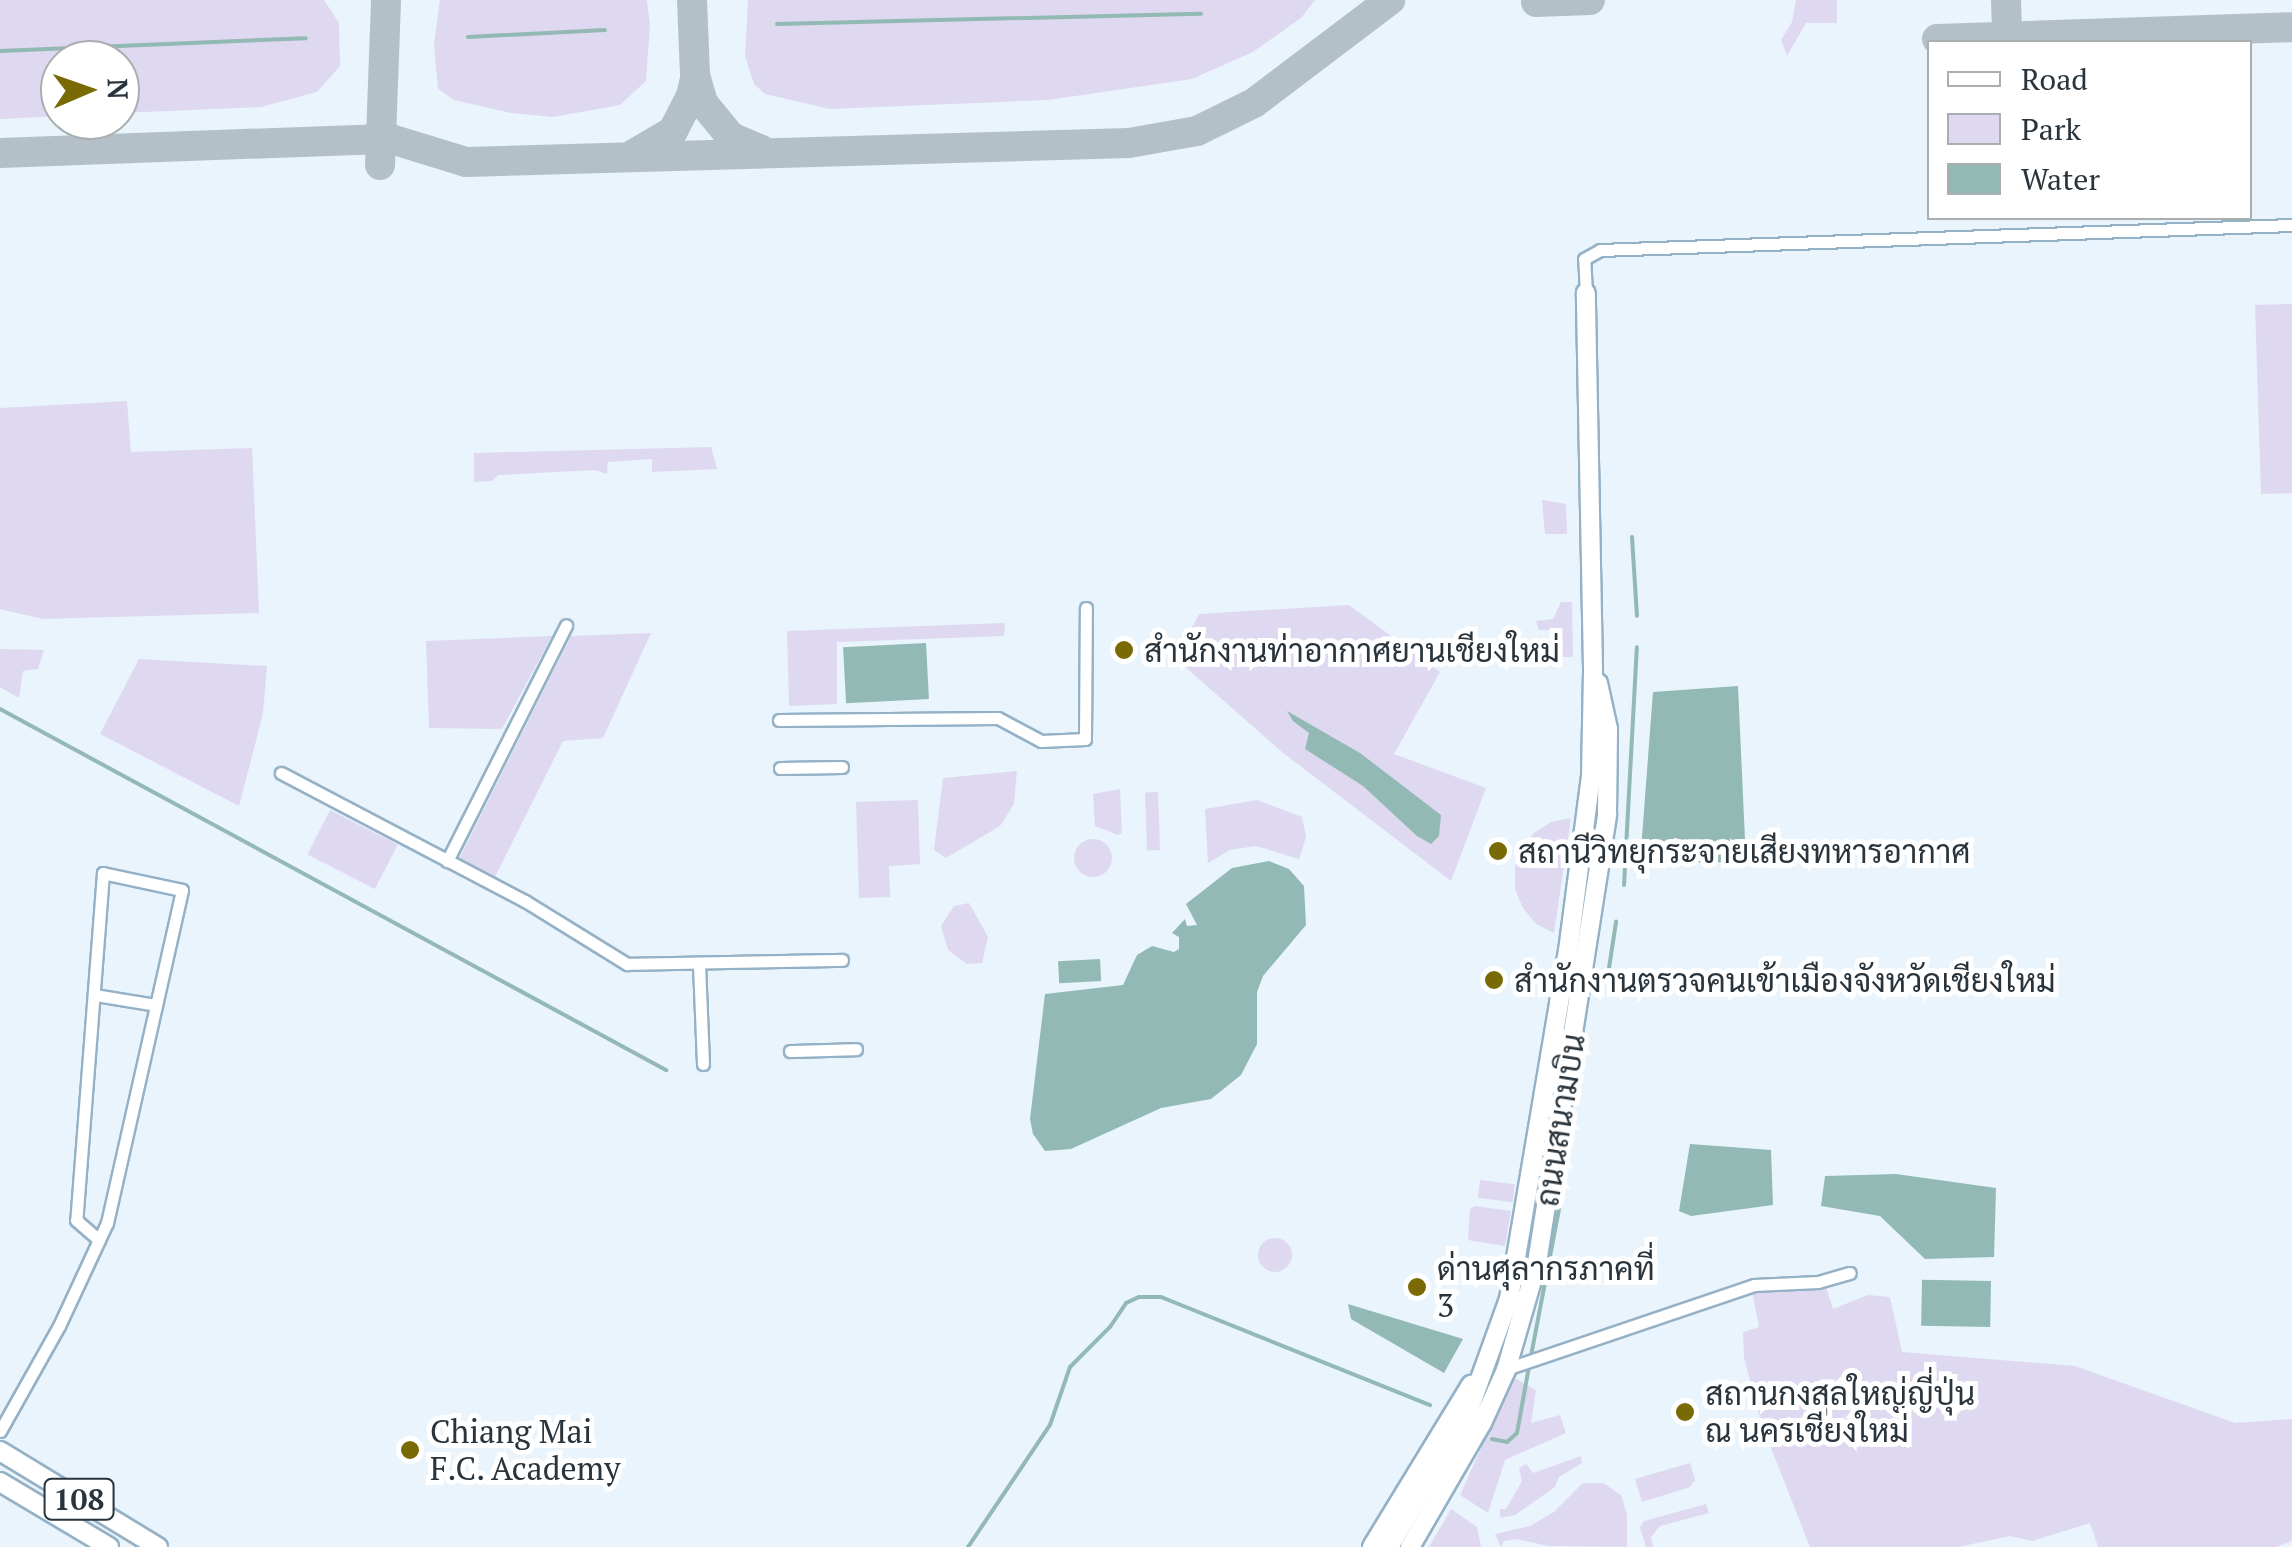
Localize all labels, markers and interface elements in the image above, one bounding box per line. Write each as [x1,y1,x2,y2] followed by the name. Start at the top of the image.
[40,40,140,140] north arrow
[1927,40,2252,220] legend
[2021,59,2088,99] text: Road
[100,78,137,100] text: N
[2021,109,2081,149] text: Park
[2021,159,2100,199] text: Water
[1144,631,1560,669] place label: สำนักงานท่าอากาศยานเชียงใหม่
[1113,639,1135,661] marker: สำนักงานท่าอากาศยานเชียงใหม่
[1518,832,1971,870] place label: สถานีวิทยุกระจายเสียงทหารอากาศ
[1487,840,1509,862] marker: สถานีวิทยุกระจายเสียงทหารอากาศ
[1514,961,2056,999] place label: สำนักงานตรวจคนเข้าเมืองจังหวัดเชียงใหม่
[1483,969,1505,991] marker: สำนักงานตรวจคนเข้าเมืองจังหวัดเชียงใหม่
[1527,1031,1593,1209] street label: ถนนสนามบิน
[1437,1250,1655,1325] place label: ด่านศุลากรภาคที่ 3
[1406,1276,1428,1298] marker: ด่านศุลากรภาคที่ 3
[1705,1375,1975,1450] place label: สถานกงสุลใหญ่ญี่ปุ่น ณ นครเชียงใหม่
[1674,1401,1696,1423] marker: สถานกงสุลใหญ่ญี่ปุ่น ณ นครเชียงใหม่
[430,1413,622,1488] place label: Chiang Mai F.C. Academy
[399,1439,421,1461] marker: Chiang Mai F.C. Academy
[42,1474,116,1524] road number: 108

